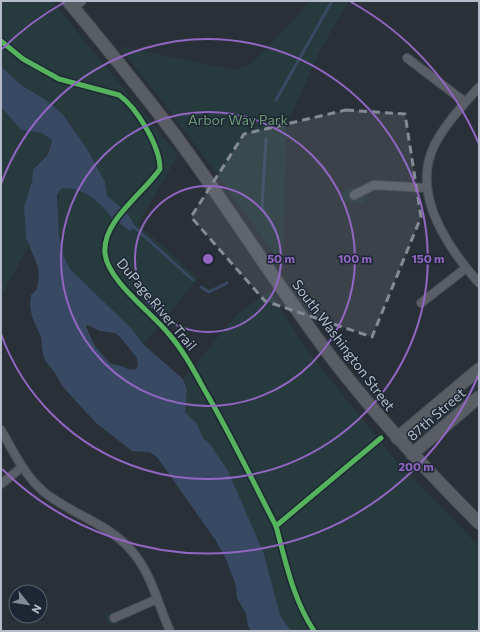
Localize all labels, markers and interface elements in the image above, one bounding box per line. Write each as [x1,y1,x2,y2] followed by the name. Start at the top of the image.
[188,111,288,128] park label: Arbor Way Park
[267,251,295,265] text: 50 m
[338,251,372,265] text: 100 m
[411,251,445,265] text: 150 m
[201,252,215,266] centre of rings
[114,254,200,354] street label: DuPage River Trail
[289,276,399,414] street label: South Washington Street
[403,384,469,444] street label: 87th Street
[398,459,434,473] text: 200 m
[8,584,48,624] north arrow
[29,602,45,616] text: N

